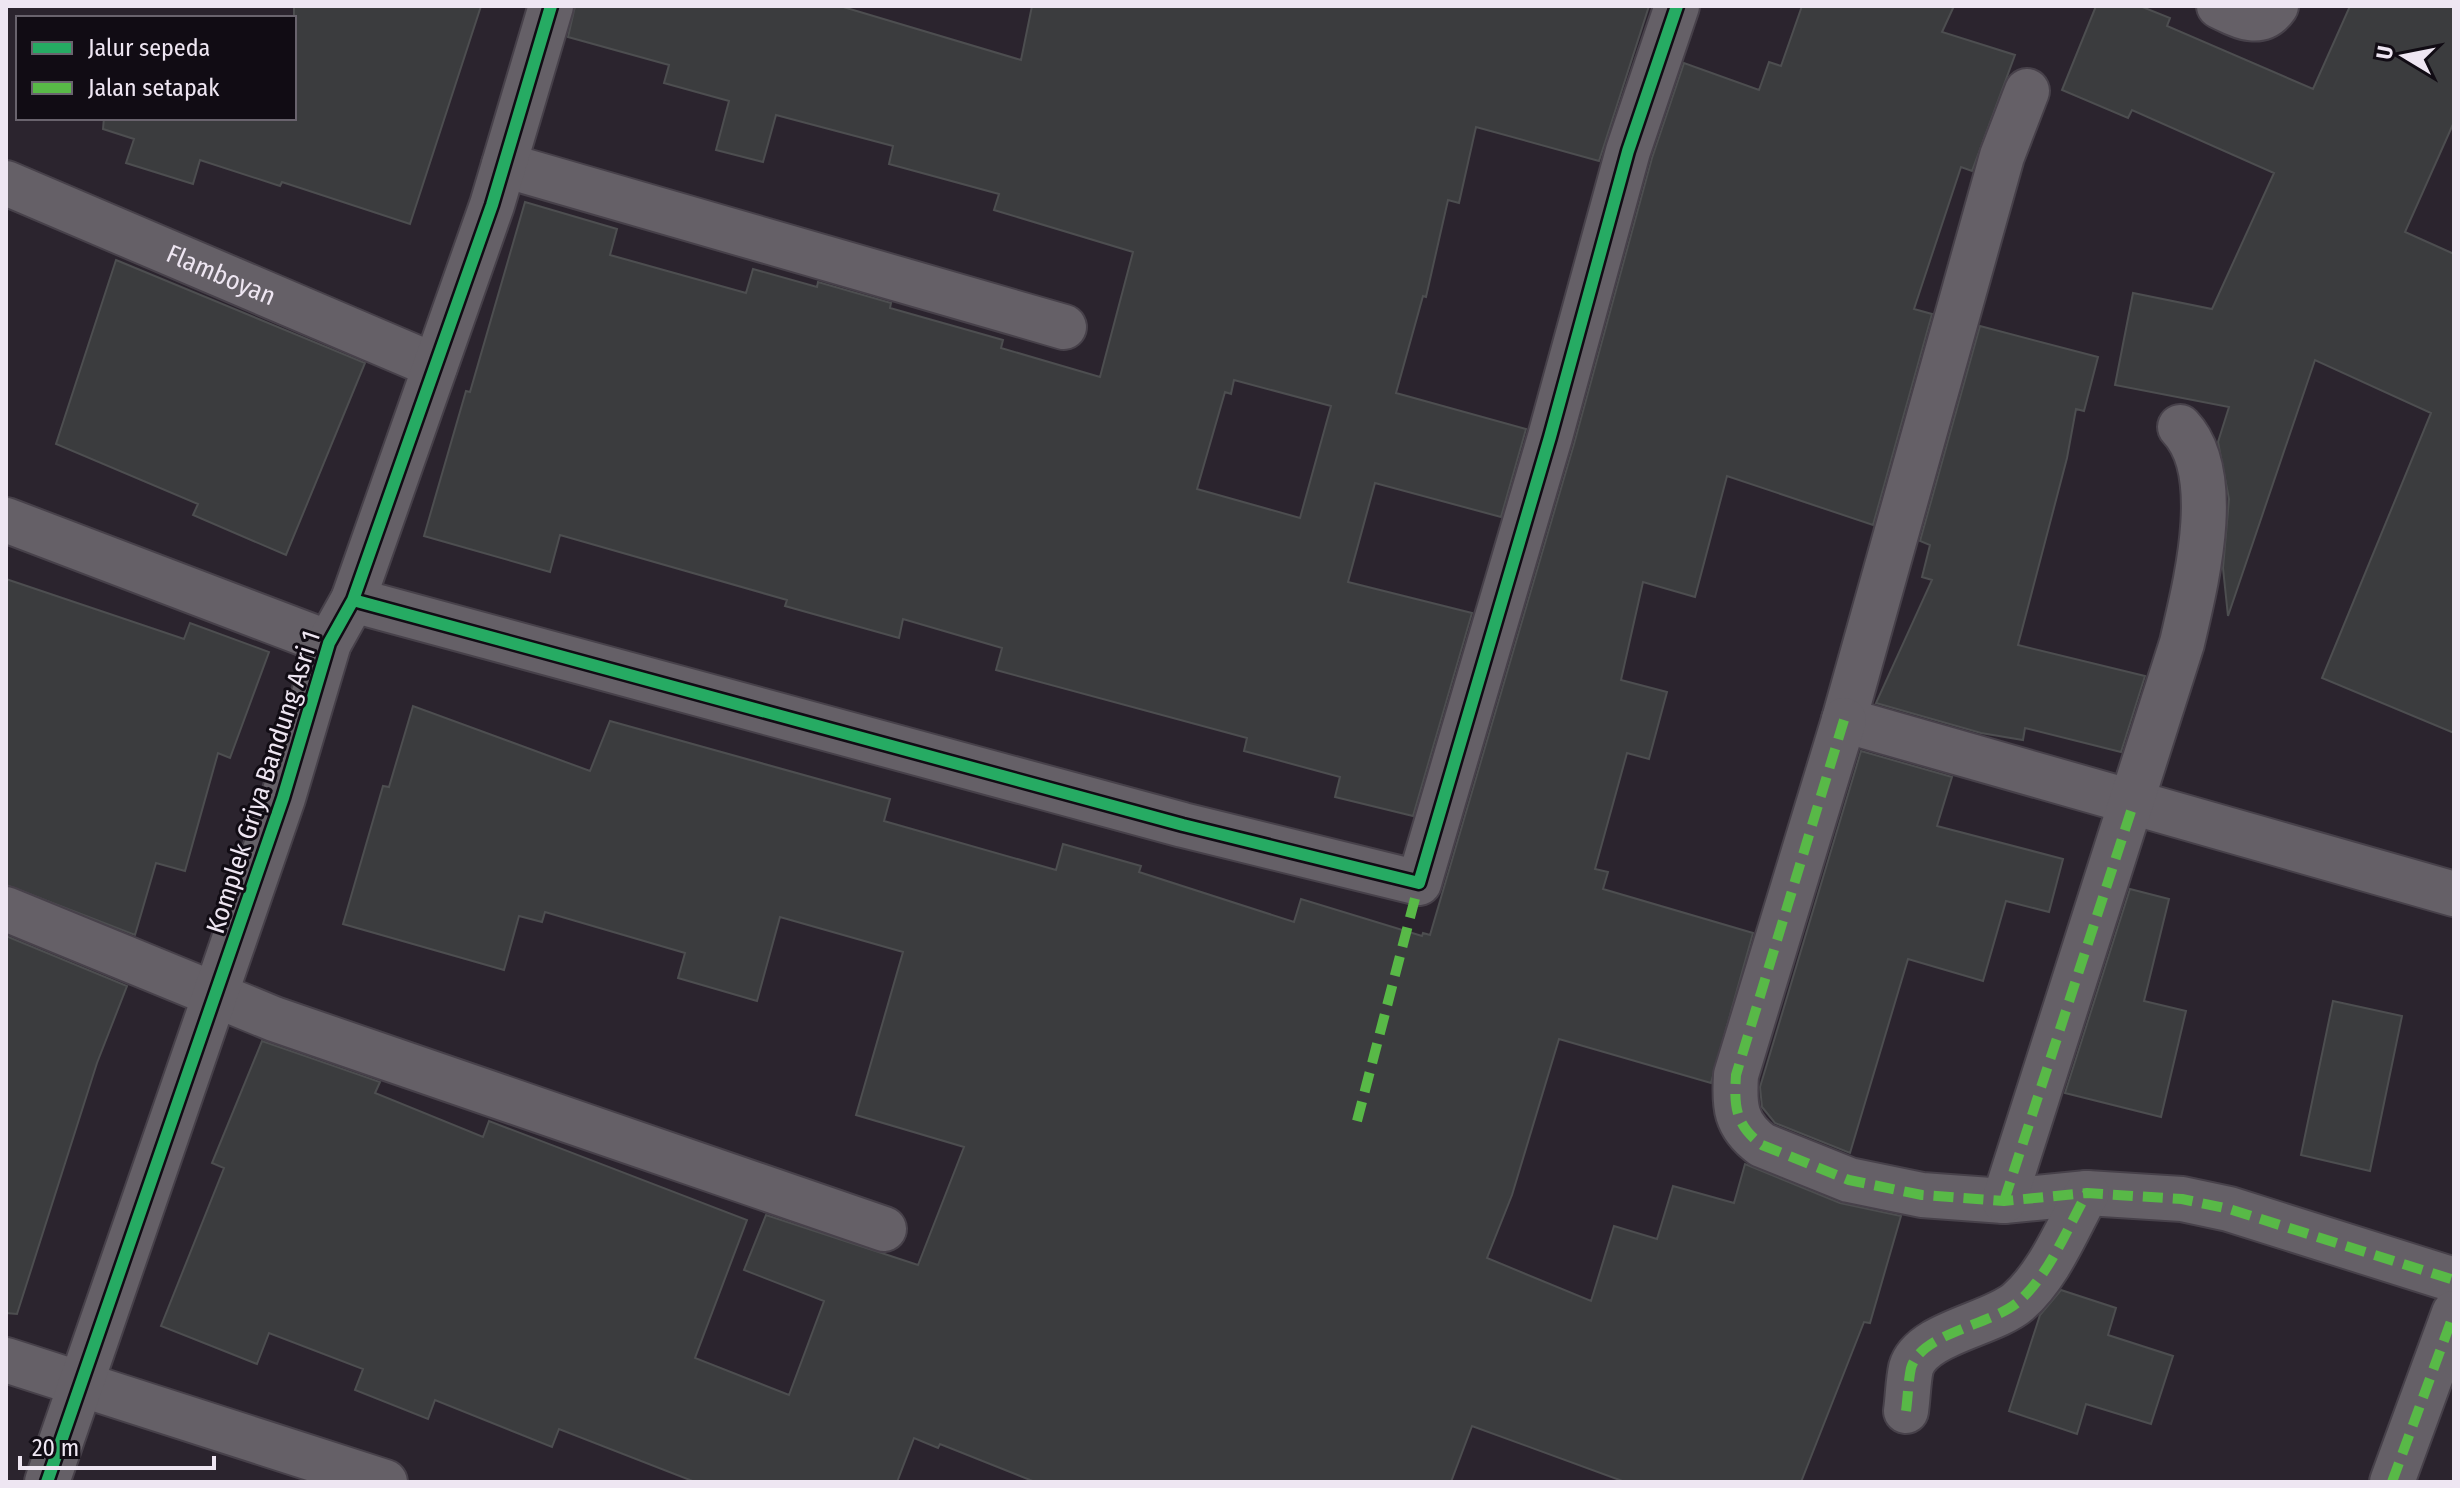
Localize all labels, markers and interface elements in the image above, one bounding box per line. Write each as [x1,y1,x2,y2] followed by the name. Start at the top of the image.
[16,16,296,120] legend
[2364,16,2444,96] north arrow
[88,34,210,62] text: Jalur sepeda
[2370,44,2399,61] text: U
[88,74,220,102] text: Jalan setapak
[162,238,280,312] street label: Flamboyan
[200,627,327,937] street label: Komplek Griya Bandung Asri 1
[20,1420,214,1470] scale bar
[32,1434,79,1462] text: 20 m

